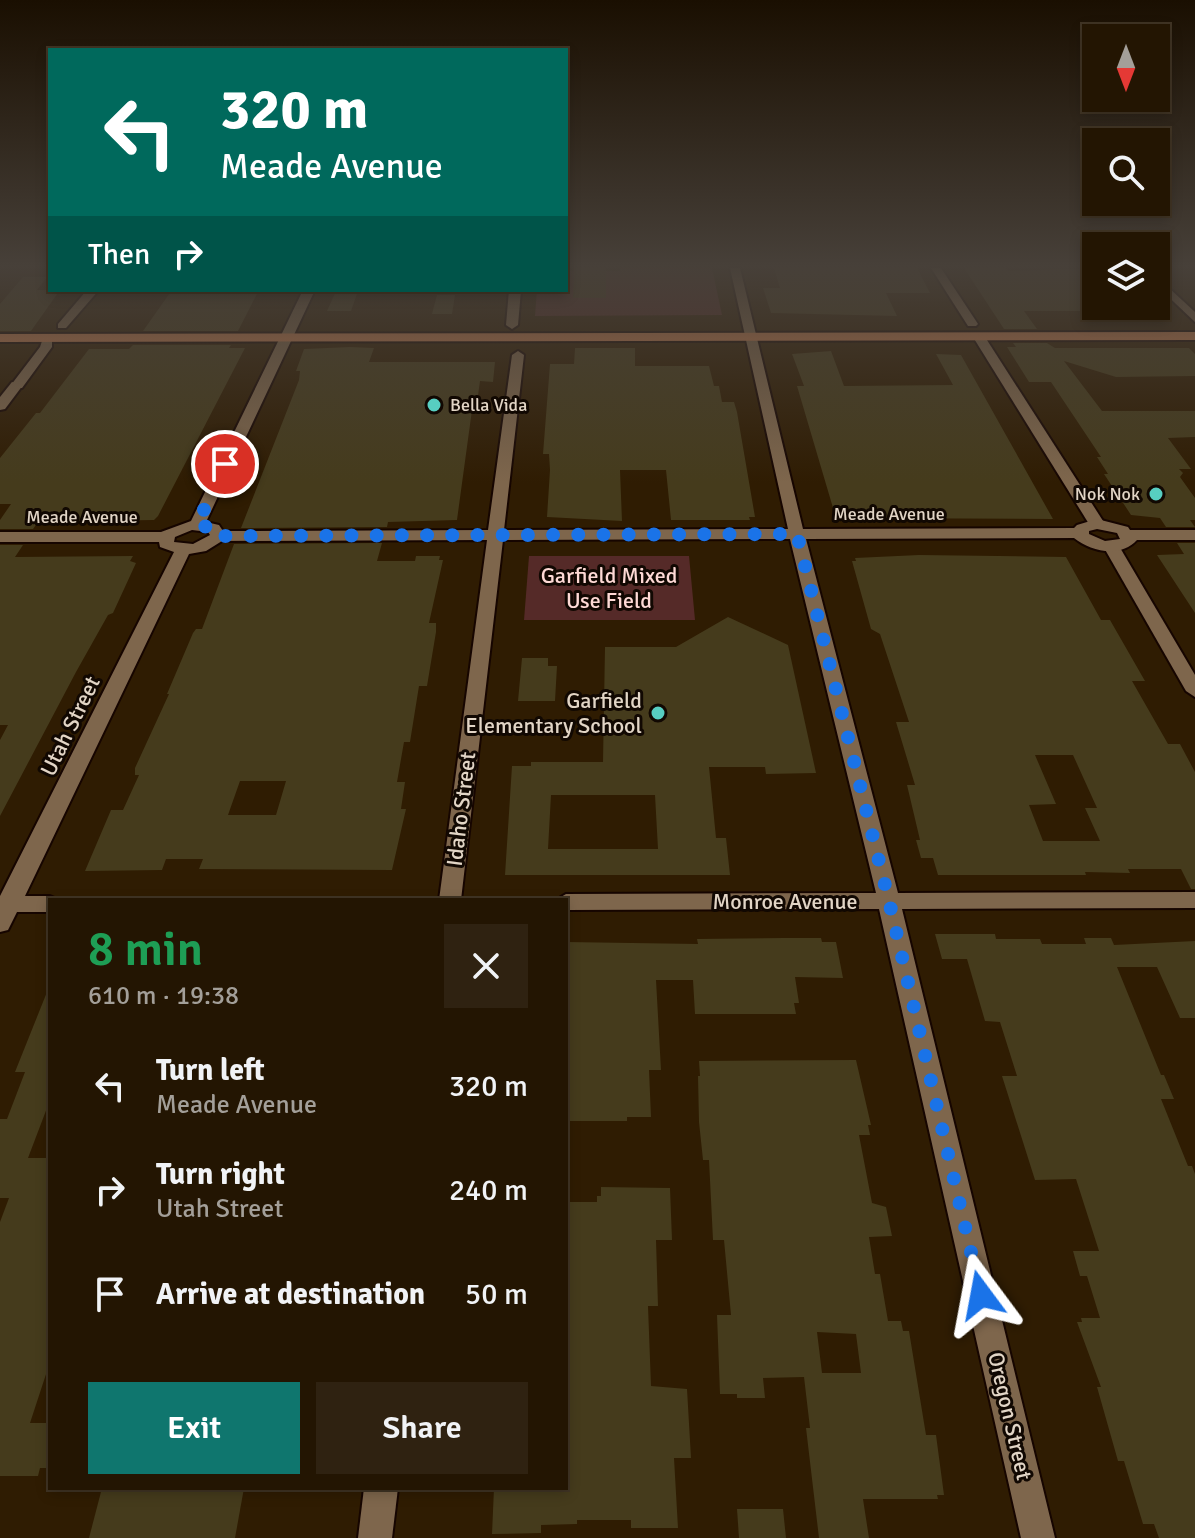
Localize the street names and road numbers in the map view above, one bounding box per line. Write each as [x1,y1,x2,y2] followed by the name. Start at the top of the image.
[833,503,945,525] street label: Meade Avenue
[26,506,138,528] street label: Meade Avenue
[34,671,106,780] street label: Utah Street
[441,750,481,868] street label: Idaho Street
[713,888,858,915] street label: Monroe Avenue
[982,1349,1038,1483] street label: Oregon Street

